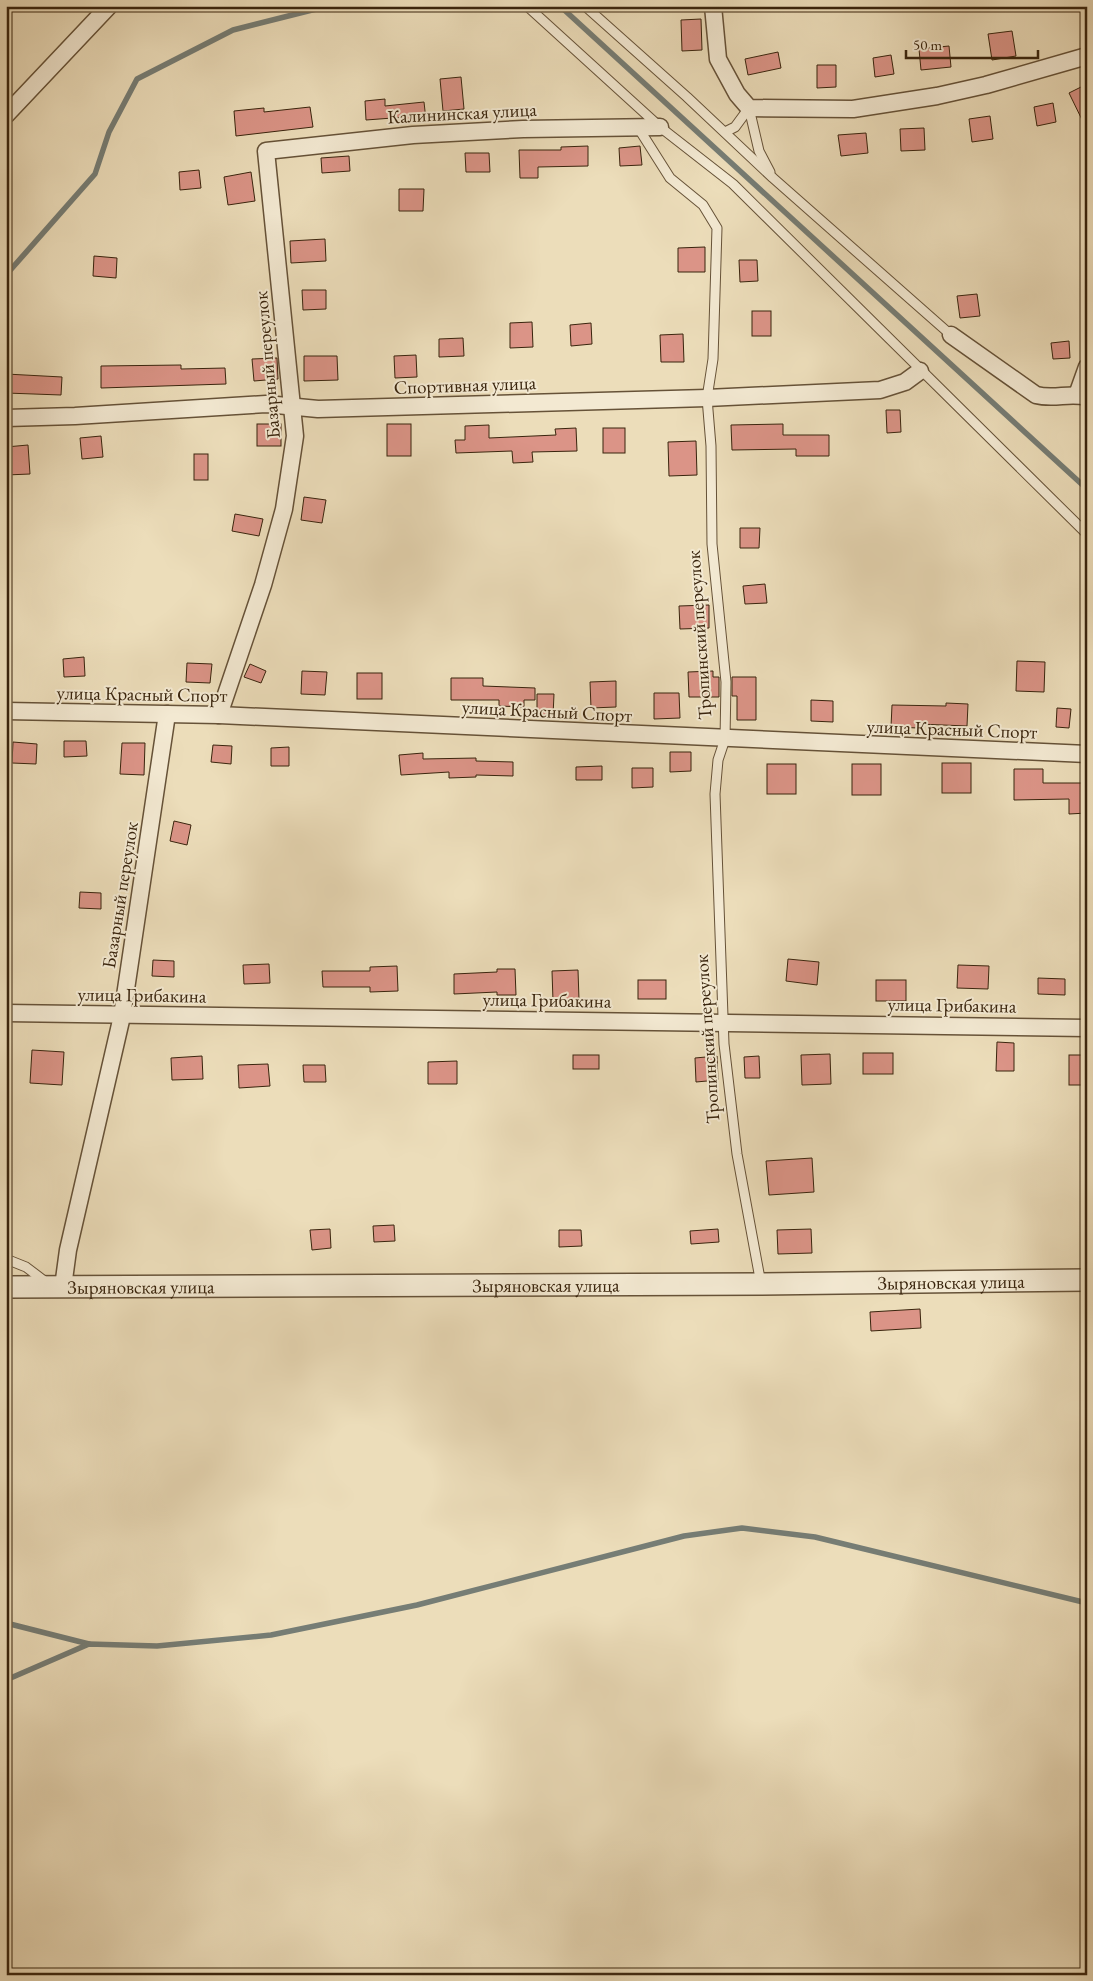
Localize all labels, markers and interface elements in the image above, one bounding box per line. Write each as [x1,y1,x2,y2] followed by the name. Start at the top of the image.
[906,28,1038,60] scale bar
[913,35,942,54] text: 50 m
[387,97,538,129] street label: Калининская улица
[248,290,286,440] street label: Базарный переулок
[393,370,537,400] street label: Спортивная улица
[681,549,717,721] street label: Тропинский переулок
[56,680,228,708] street label: улица Красный Спорт
[461,694,633,728] street label: улица Красный Спорт
[866,714,1038,744] street label: улица Красный Спорт
[96,820,144,970] street label: Базарный переулок
[689,953,725,1125] street label: Тропинский переулок
[77,981,207,1009] street label: улица Грибакина
[482,986,612,1014] street label: улица Грибакина
[887,991,1017,1019] street label: улица Грибакина
[877,1268,1025,1295] street label: Зыряновская улица
[472,1272,620,1298] street label: Зыряновская улица
[67,1274,215,1299] street label: Зыряновская улица

